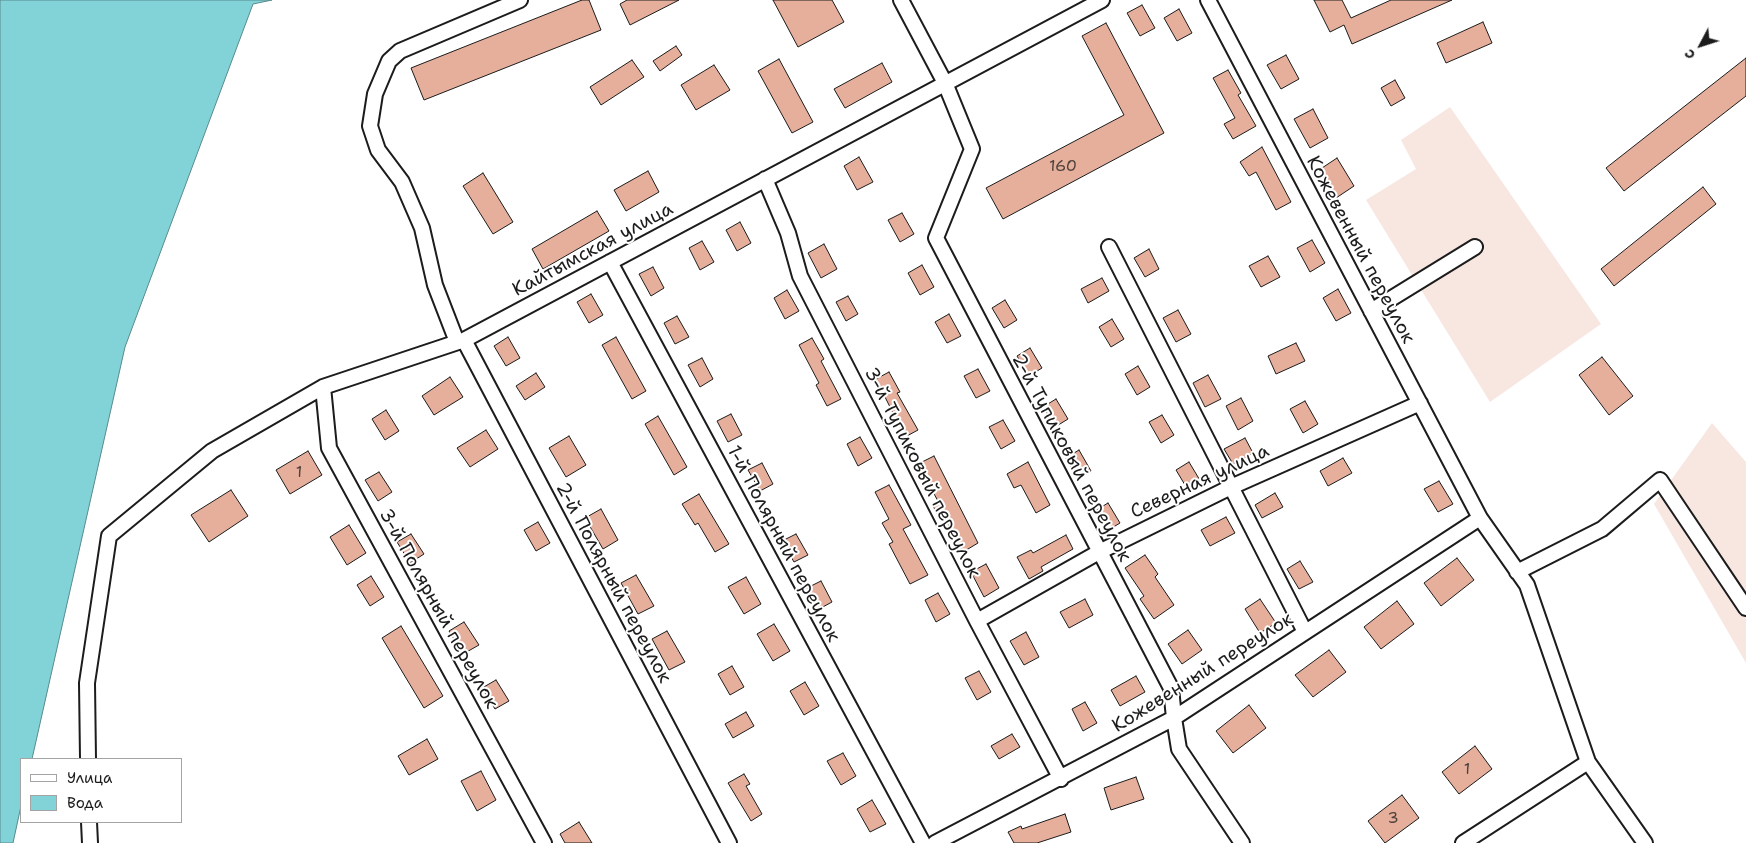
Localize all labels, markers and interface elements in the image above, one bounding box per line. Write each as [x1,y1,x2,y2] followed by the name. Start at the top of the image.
[1676,20,1726,70] north arrow
[1680,46,1699,64] text: С
[1301,152,1419,348] street label: Кожевенный переулок
[1049,157,1077,177] house number: 160
[509,198,677,302] street label: Кайтымская улица
[1006,350,1136,566] street label: 2-й Тупиковый переулок
[859,364,985,582] street label: 3-й Тупиковый переулок
[1127,440,1273,524] street label: Северная улица
[722,442,844,646] street label: 1-й Полярный переулок
[296,463,302,483] house number: 1
[550,479,676,687] street label: 2-й Полярный переулок
[374,505,502,713] street label: 3-й Полярный переулок
[1108,608,1298,738] street label: Кожевенный переулок
[20,758,182,823] legend
[1464,760,1470,780] house number: 1
[67,768,112,788] text: Улица
[67,793,103,813] text: Вода
[1387,809,1399,829] house number: 3

